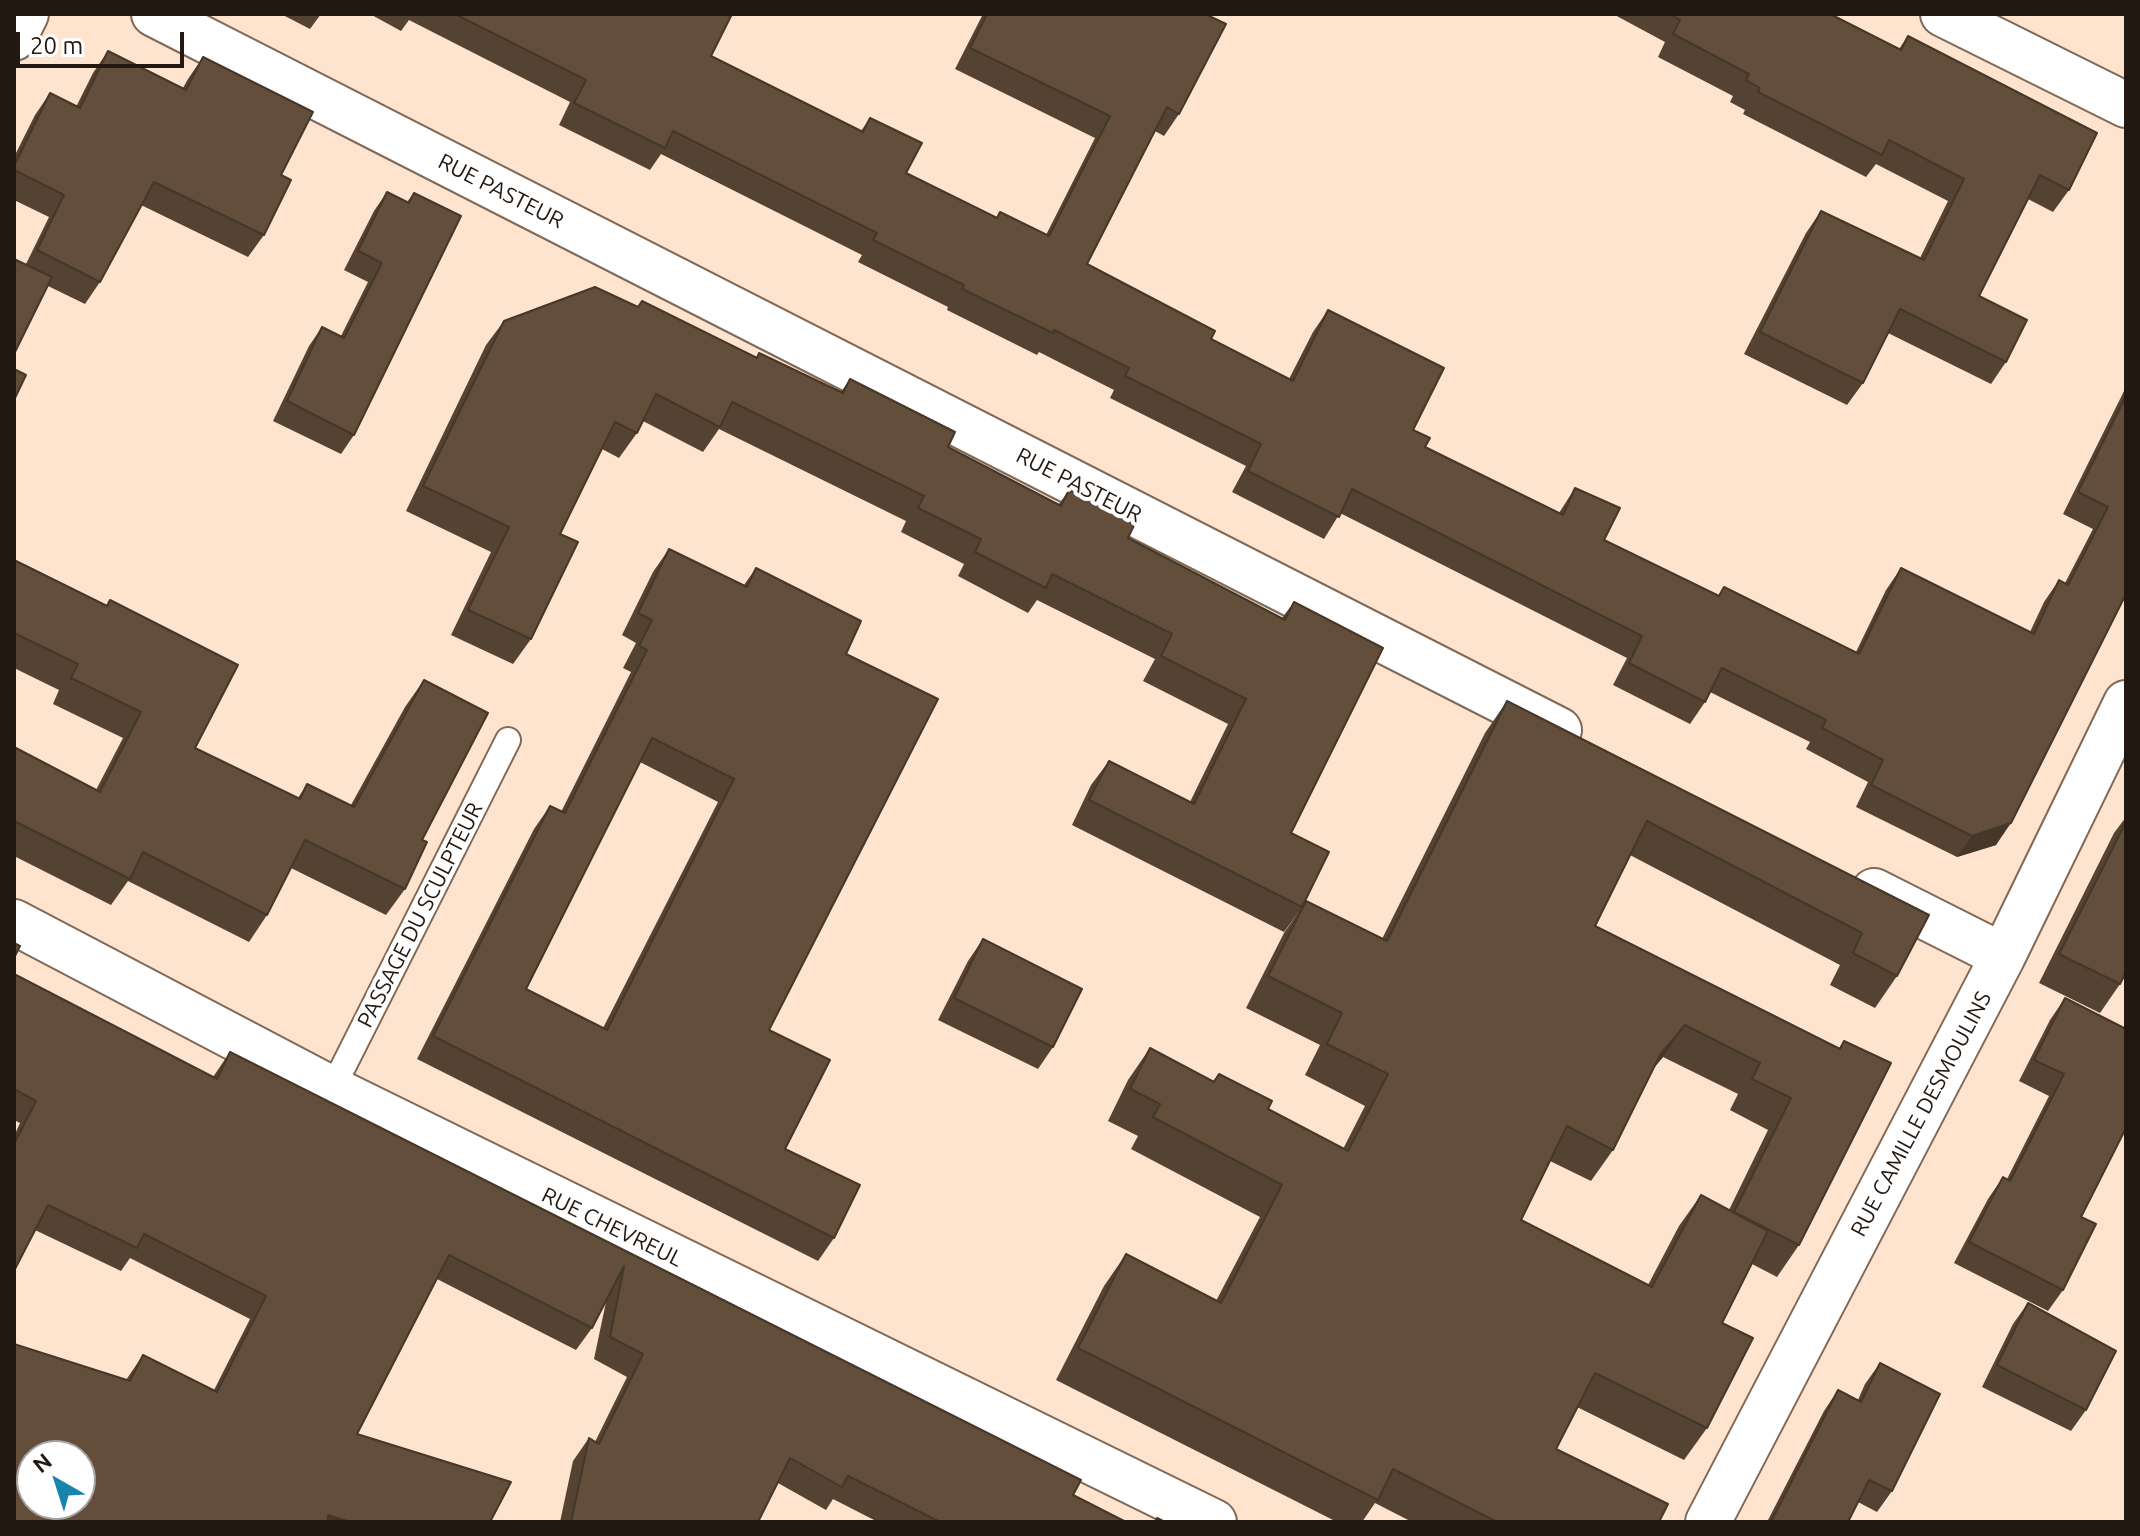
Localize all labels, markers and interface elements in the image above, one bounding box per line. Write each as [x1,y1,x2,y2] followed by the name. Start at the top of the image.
[20,16,188,66] scale bar
[30,32,83,59] text: 20 m
[434,148,568,234] street label: RUE PASTEUR
[1012,442,1146,528] street label: RUE PASTEUR
[352,798,488,1032] street label: PASSAGE DU SCULPTEUR
[1845,987,1997,1241] street label: RUE CAMILLE DESMOULINS
[537,1182,687,1272] street label: RUE CHEVREUL
[16,1440,96,1520] north arrow
[28,1448,56,1477] text: N

